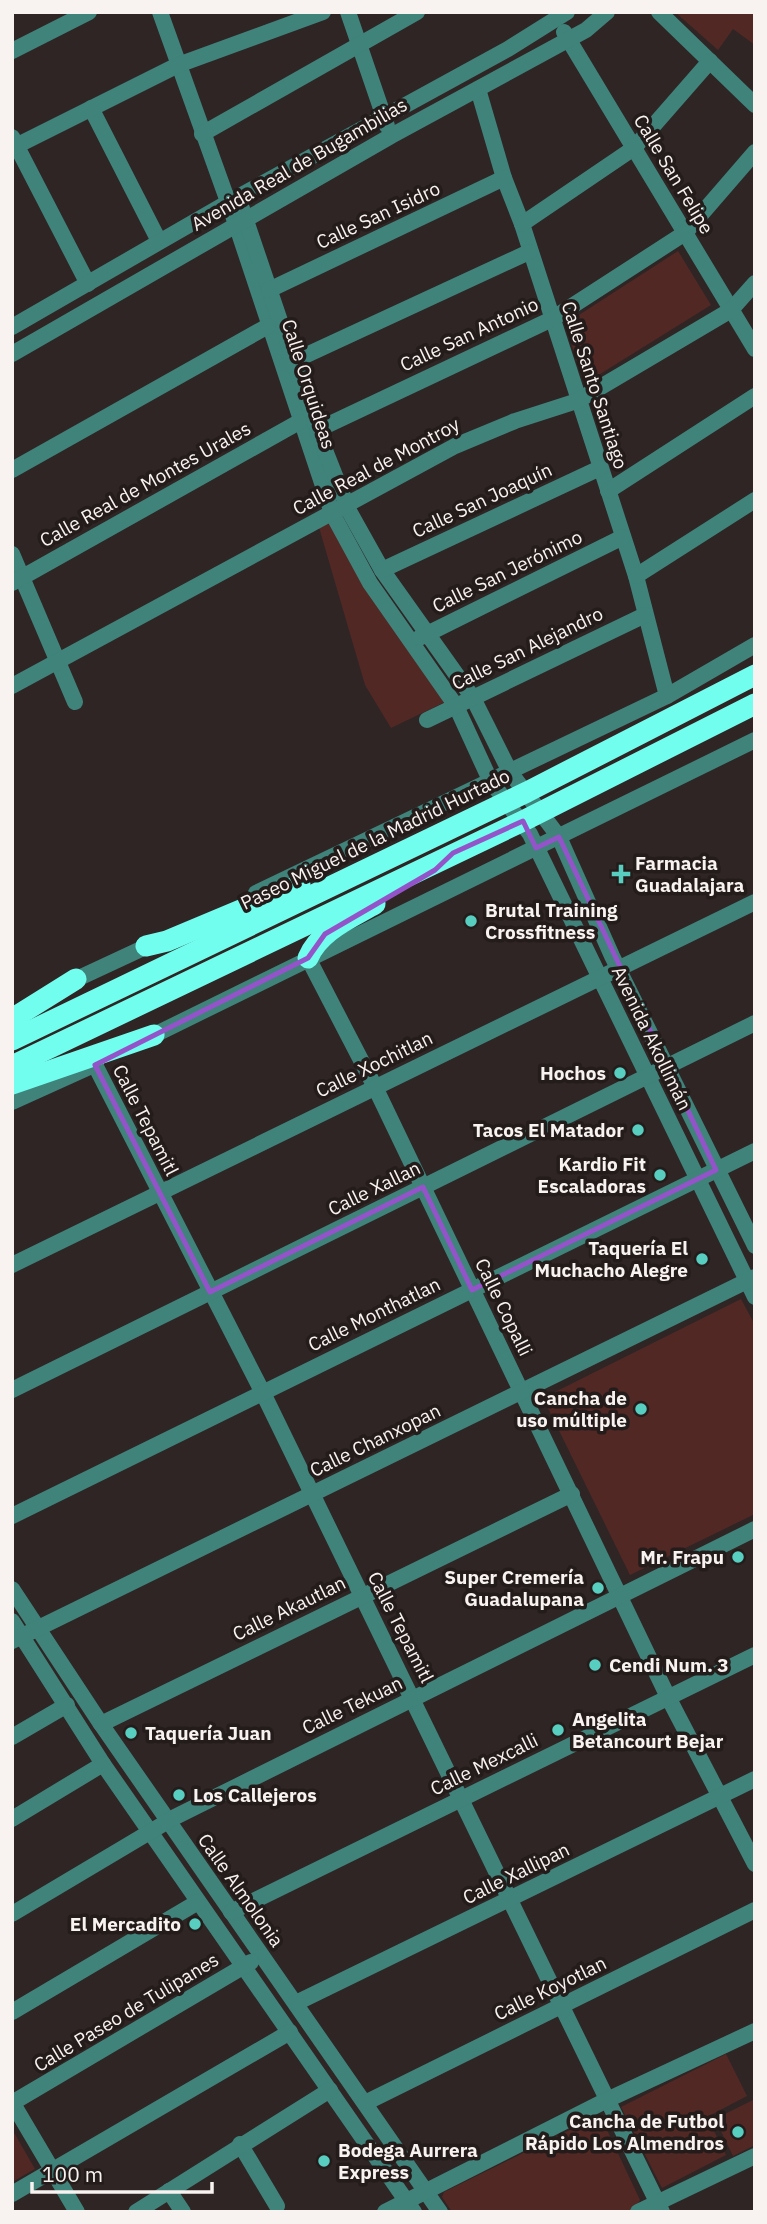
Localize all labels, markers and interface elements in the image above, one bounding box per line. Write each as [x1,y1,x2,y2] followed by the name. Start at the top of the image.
[187,92,411,236] street label: Avenida Real de Bugambilias
[629,110,719,238] street label: Calle San Felipe
[312,176,444,254] street label: Calle San Isidro
[396,291,542,377] street label: Calle San Antonio
[557,298,633,472] street label: Calle Santo Santiago
[277,316,341,452] street label: Calle Orquideas
[288,412,464,520] street label: Calle Real de Montroy
[35,416,255,552] street label: Calle Real de Montes Urales
[408,457,556,543] street label: Calle San Joaquín
[428,524,586,618] street label: Calle San Jerónimo
[447,601,607,695] street label: Calle San Alejandro
[236,763,514,915] street label: Paseo Miguel de la Madrid Hurtado
[635,851,744,897] place label: Farmacia Guadalajara
[613,866,629,882] marker: Farmacia Guadalajara
[485,898,618,944] place label: Brutal Training Crossfitness
[463,913,479,929] marker: Brutal Training Crossfitness
[607,962,697,1114] street label: Avenida Akollimán
[312,1025,436,1103] street label: Calle Xochitlan
[108,1060,184,1180] street label: Calle Tepamitl
[540,1061,606,1085] place label: Hochos
[612,1065,628,1081] marker: Hochos
[473,1118,624,1142] place label: Tacos El Matador
[630,1122,646,1138] marker: Tacos El Matador
[538,1152,646,1198] place label: Kardio Fit Escaladoras
[324,1155,424,1221] street label: Calle Xallan
[652,1167,668,1183] marker: Kardio Fit Escaladoras
[535,1236,688,1282] place label: Taquería El Muchacho Alegre
[694,1251,710,1267] marker: Taquería El Muchacho Alegre
[470,1254,538,1360] street label: Calle Copalli
[304,1272,444,1356] street label: Calle Monthatlan
[516,1386,627,1432] place label: Cancha de uso múltiple
[306,1398,444,1482] street label: Calle Chanxopan
[633,1401,649,1417] marker: Cancha de uso múltiple
[640,1545,724,1569] place label: Mr. Frapu
[730,1549,746,1565] marker: Mr. Frapu
[444,1565,584,1611] place label: Super Cremería Guadalupana
[363,1567,439,1687] street label: Calle Tepamitl
[228,1570,350,1646] street label: Calle Akautlan
[590,1580,606,1596] marker: Super Cremería Guadalupana
[609,1653,729,1677] place label: Cendi Num. 3
[587,1657,603,1673] marker: Cendi Num. 3
[298,1670,406,1740] street label: Calle Tekuan
[572,1707,724,1753] place label: Angelita Betancourt Bejar
[145,1721,272,1745] place label: Taquería Juan
[550,1722,566,1738] marker: Angelita Betancourt Bejar
[123,1725,139,1741] marker: Taquería Juan
[426,1728,542,1800] street label: Calle Mexcalli
[193,1783,317,1807] place label: Los Callejeros
[171,1787,187,1803] marker: Los Callejeros
[193,1829,289,1951] street label: Calle Almolonia
[459,1837,573,1909] street label: Calle Xallipan
[70,1912,181,1936] place label: El Mercadito
[187,1916,203,1932] marker: El Mercadito
[29,1947,223,2077] street label: Calle Paseo de Tulipanes
[490,1950,610,2026] street label: Calle Koyotlan
[525,2109,724,2155] place label: Cancha de Futbol Rápido Los Almendros
[730,2124,746,2140] marker: Cancha de Futbol Rápido Los Almendros
[338,2138,478,2184] place label: Bodega Aurrera Express
[32,2150,212,2194] scale bar
[316,2153,332,2169] marker: Bodega Aurrera Express
[42,2160,103,2188] text: 100 m

